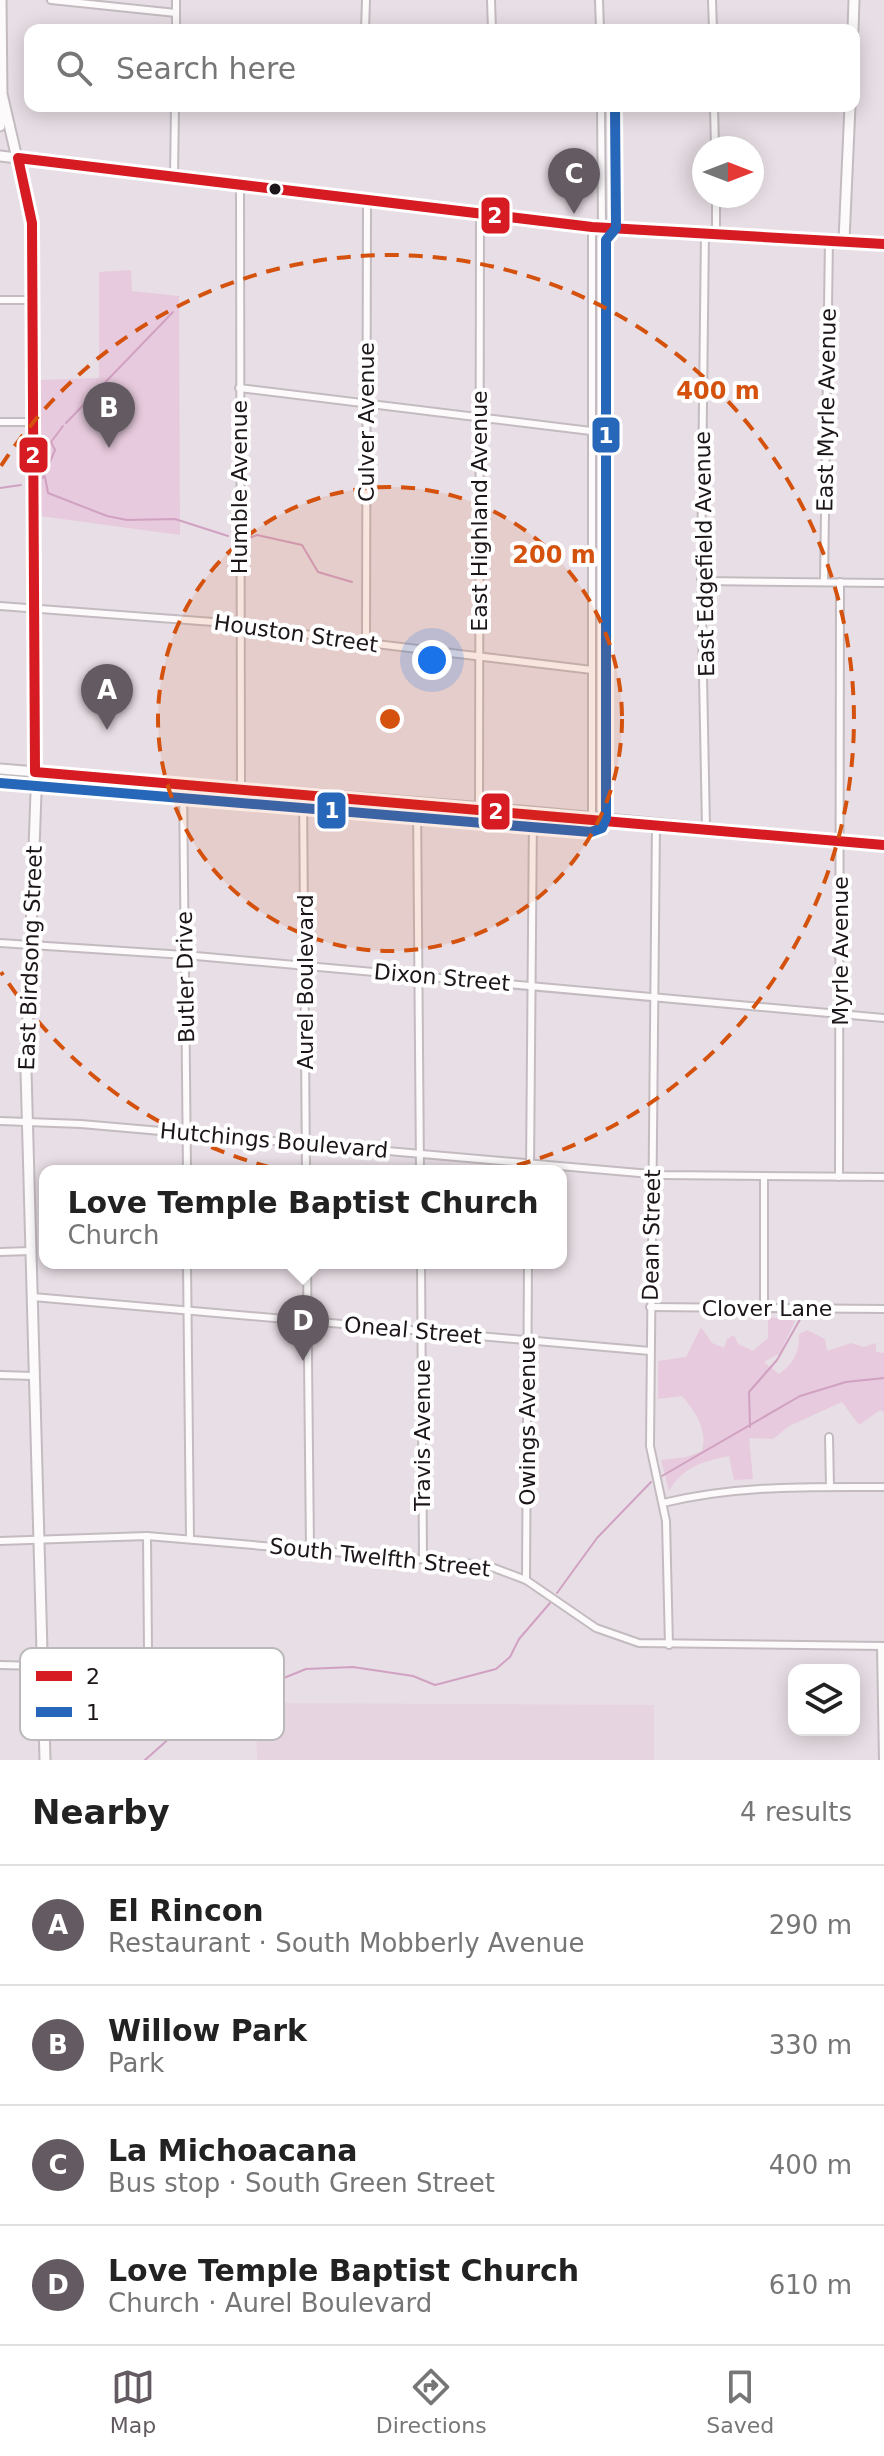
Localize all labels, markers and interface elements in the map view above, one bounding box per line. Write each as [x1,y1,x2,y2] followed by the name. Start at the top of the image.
[24,24,860,112] search box
[52,46,96,90] icon: search
[116,51,296,86] text: Search here
[692,136,764,208] north arrow
[548,148,600,214] pin: C
[267,181,283,197] unlabelled marker
[480,196,511,235] line badge: 2
[487,203,503,228] text: 2
[812,308,841,512] street label: East Myrle Avenue
[354,342,379,502] street label: Culver Avenue
[676,377,760,405] text: 400 m
[83,382,135,448] pin: B
[467,390,492,632] street label: East Highland Avenue
[227,400,252,574] street label: Humble Avenue
[591,416,621,454] line badge: 1
[598,423,614,448] text: 1
[690,431,719,677] street label: East Edgefield Avenue
[18,436,49,474] line badge: 2
[25,443,41,468] text: 2
[512,541,596,569] text: 200 m
[212,610,380,657] street label: Houston Street
[412,640,452,680] your location
[81,664,133,730] pin: A
[376,705,404,733] centre of rings
[316,791,347,830] line badge: 1
[480,792,511,831] line badge: 2
[324,798,340,823] text: 1
[488,799,504,824] text: 2
[14,845,47,1071] street label: East Birdsong Street
[828,876,853,1026] street label: Myrle Avenue
[293,894,318,1070] street label: Aurel Boulevard
[172,911,199,1043] street label: Butler Drive
[373,959,511,996] street label: Dixon Street
[159,1118,389,1163] street label: Hutchings Boulevard
[39,1165,567,1269] popup
[638,1169,665,1301] street label: Dean Street
[67,1185,539,1220] text: Love Temple Baptist Church
[67,1220,159,1250] text: Church
[277,1295,329,1361] pin: D
[702,1296,832,1321] street label: Clover Lane
[343,1312,483,1349] street label: Oneal Street
[515,1336,540,1506] street label: Owings Avenue
[410,1359,435,1512] street label: Travis Avenue
[268,1533,492,1582] street label: South Twelfth Street
[20,1648,284,1740] legend
[86,1664,100,1689] text: 2
[788,1664,860,1736] map controls
[788,1664,860,1736] button: layers
[86,1700,100,1725] text: 1
[32,1792,170,1832] text: Nearby
[740,1797,852,1827] text: 4 results
[108,1893,264,1928] text: El Rincon
[48,1910,68,1940] text: A
[769,1910,852,1940] text: 290 m
[108,1928,584,1958] text: Restaurant · South Mobberly Avenue
[108,2013,307,2048] text: Willow Park
[48,2030,68,2060] text: B
[769,2030,852,2060] text: 330 m
[108,2048,164,2078] text: Park
[108,2133,358,2168] text: La Michoacana
[48,2150,68,2180] text: C
[769,2150,852,2180] text: 400 m
[108,2168,495,2198] text: Bus stop · South Green Street
[108,2253,579,2288] text: Love Temple Baptist Church
[47,2270,69,2300] text: D
[769,2270,852,2300] text: 610 m
[108,2288,432,2318] text: Church · Aurel Boulevard
[110,2365,156,2438] tab: Map
[376,2365,487,2438] tab: Directions
[706,2365,774,2438] tab: Saved

